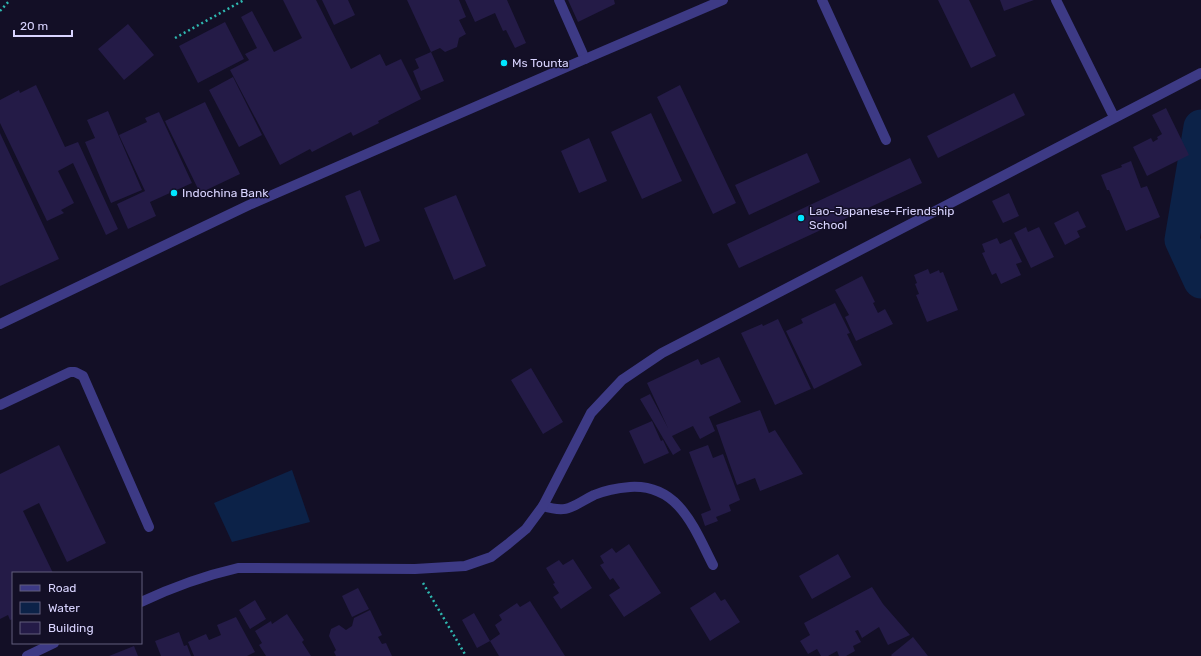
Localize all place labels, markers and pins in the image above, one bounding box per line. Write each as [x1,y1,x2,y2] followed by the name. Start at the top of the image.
[512,56,569,70] place label: Ms Tounta
[499,58,509,68] marker: Ms Tounta
[182,186,269,200] place label: Indochina Bank
[169,188,179,198] marker: Indochina Bank
[809,204,954,232] place label: Lao-Japanese-Friendship School
[796,213,806,223] marker: Lao-Japanese-Friendship School

